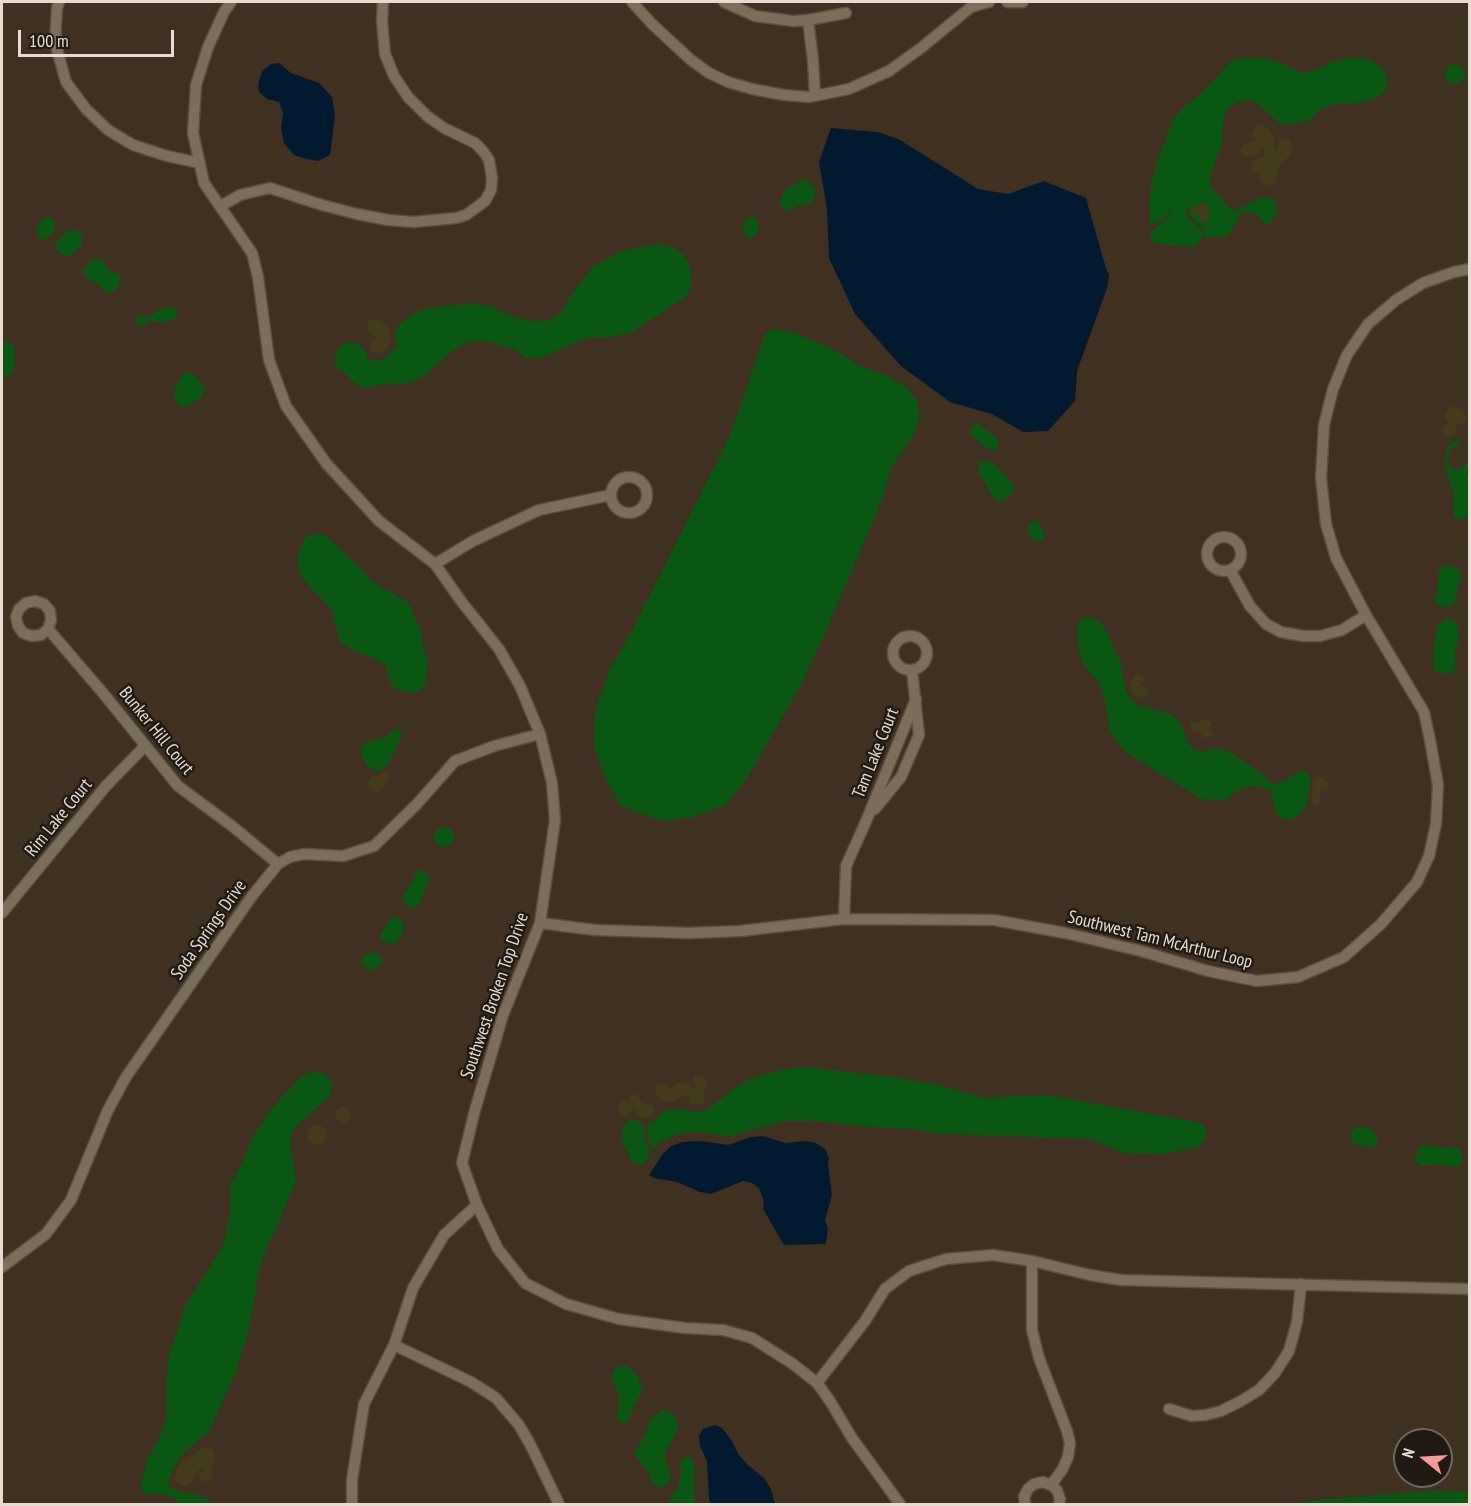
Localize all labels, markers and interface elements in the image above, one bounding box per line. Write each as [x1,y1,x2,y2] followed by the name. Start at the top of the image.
[21,18,177,56] scale bar
[29,29,69,52] text: 100 m
[114,683,198,779] street label: Bunker Hill Court
[848,705,904,801] street label: Tam Lake Court
[21,775,97,861] street label: Rim Lake Court
[167,876,251,984] street label: Soda Springs Drive
[1066,907,1254,973] street label: Southwest Tam McArthur Loop
[456,910,534,1082] street label: Southwest Broken Top Drive
[1393,1428,1453,1488] north arrow
[1397,1446,1419,1460] text: N

